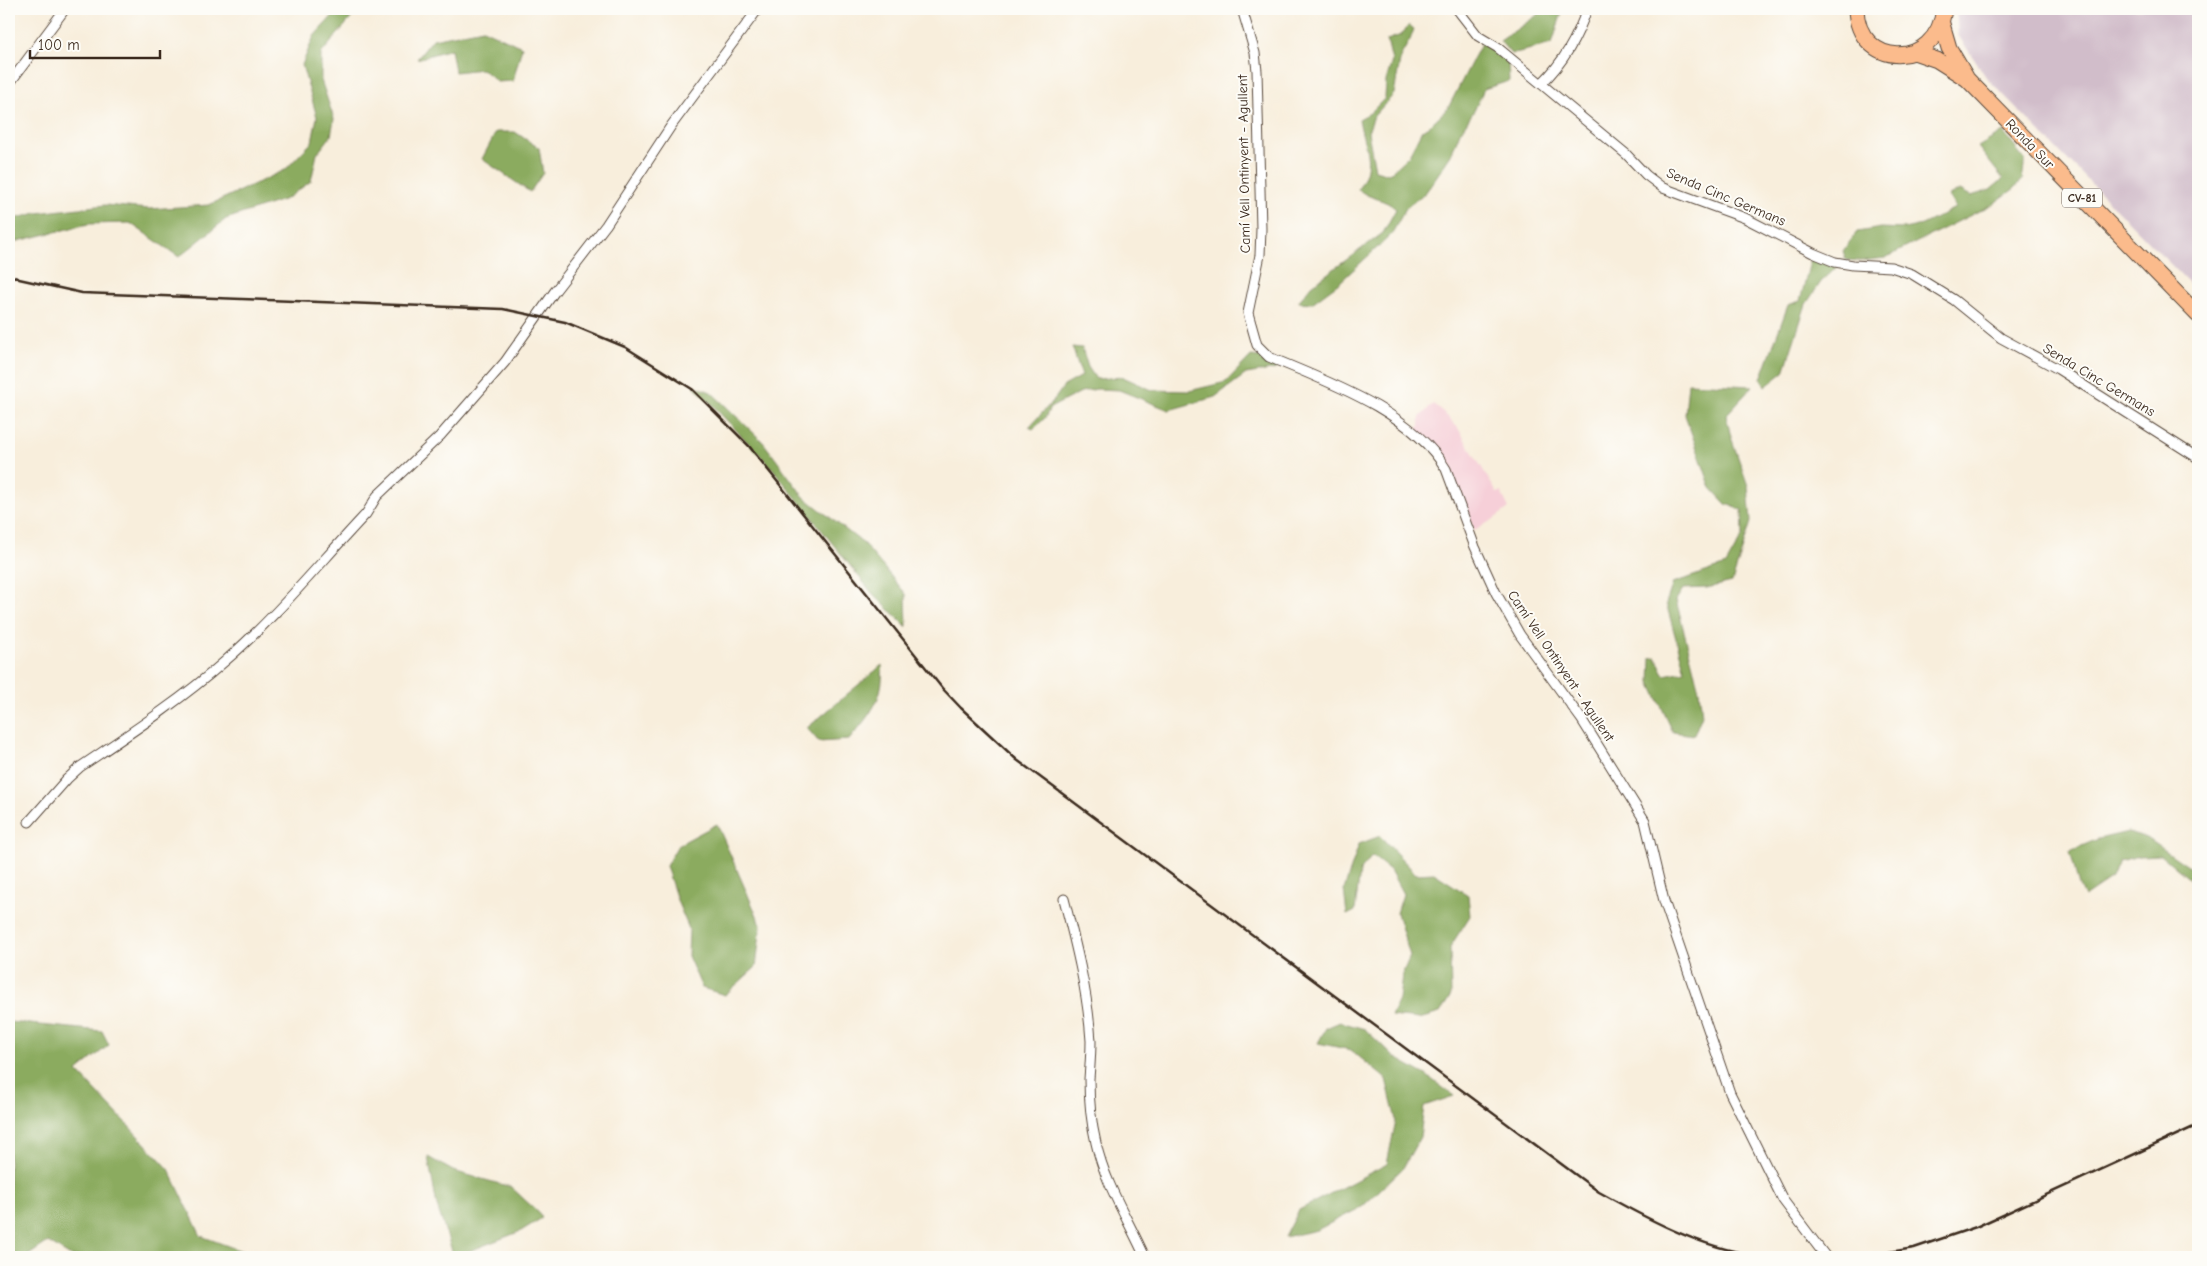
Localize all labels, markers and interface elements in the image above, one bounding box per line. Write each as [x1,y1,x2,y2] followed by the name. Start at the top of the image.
[30,28,160,60] scale bar
[38,36,80,54] text: 100 m
[1234,73,1254,254] street label: Camí Vell Ontinyent - Agullent
[2002,115,2058,173] street label: Ronda Sur
[1664,164,1788,230] street label: Senda Cinc Germans
[2062,188,2102,208] road number: CV-81
[2040,340,2158,420] street label: Senda Cinc Germans
[1504,587,1619,746] street label: Camí Vell Ontinyent - Agullent

